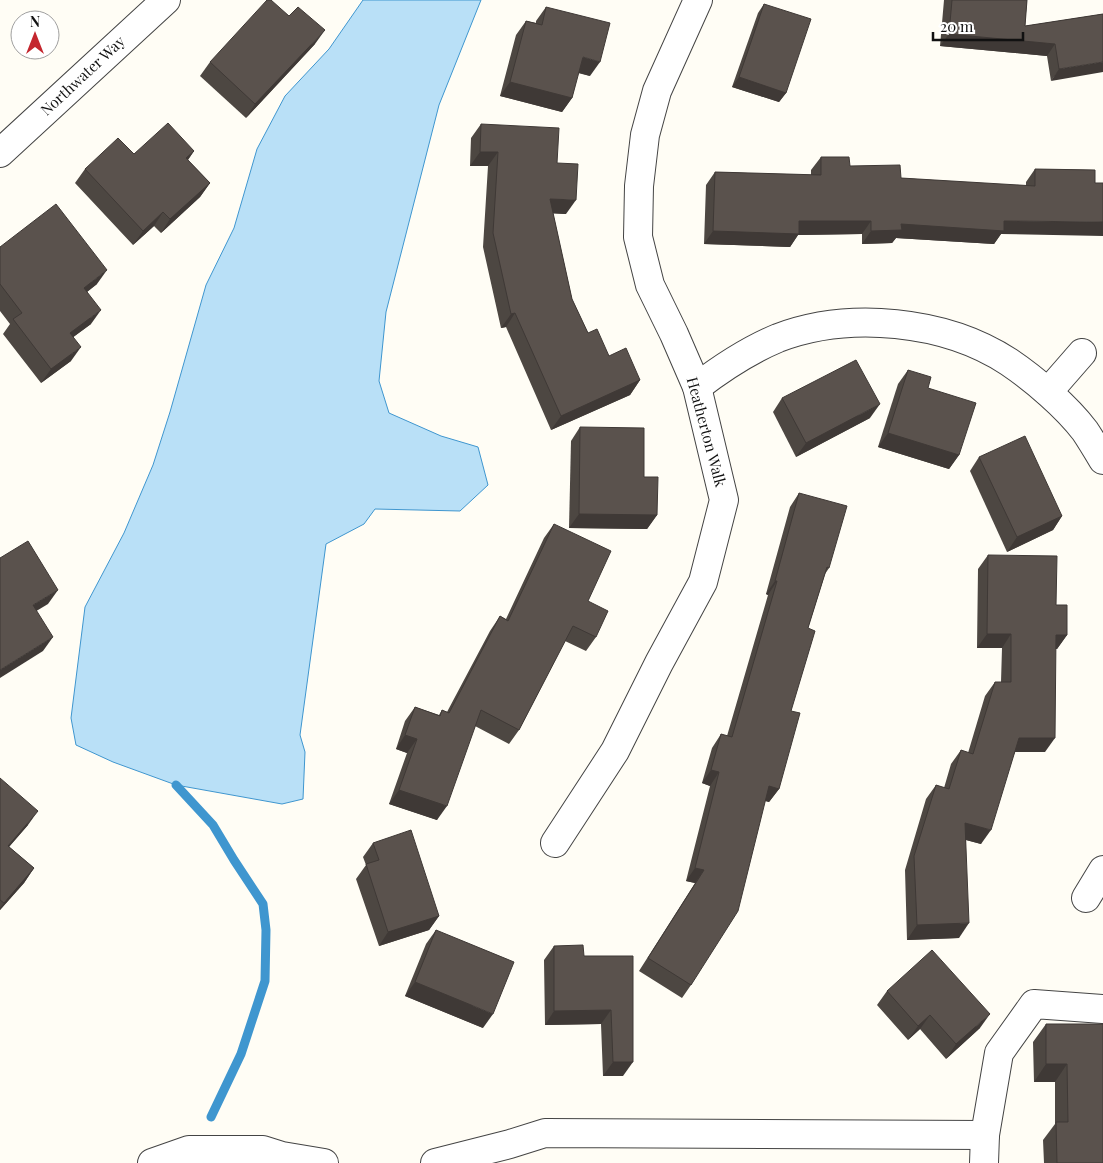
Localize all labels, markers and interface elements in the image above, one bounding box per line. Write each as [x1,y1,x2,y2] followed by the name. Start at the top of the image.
[10,10,60,60] north arrow
[933,10,1023,42] scale bar
[30,12,40,31] text: N
[940,16,974,36] text: 20 m
[36,31,129,120] street label: Northwater Way
[683,375,731,490] street label: Heatherton Walk

